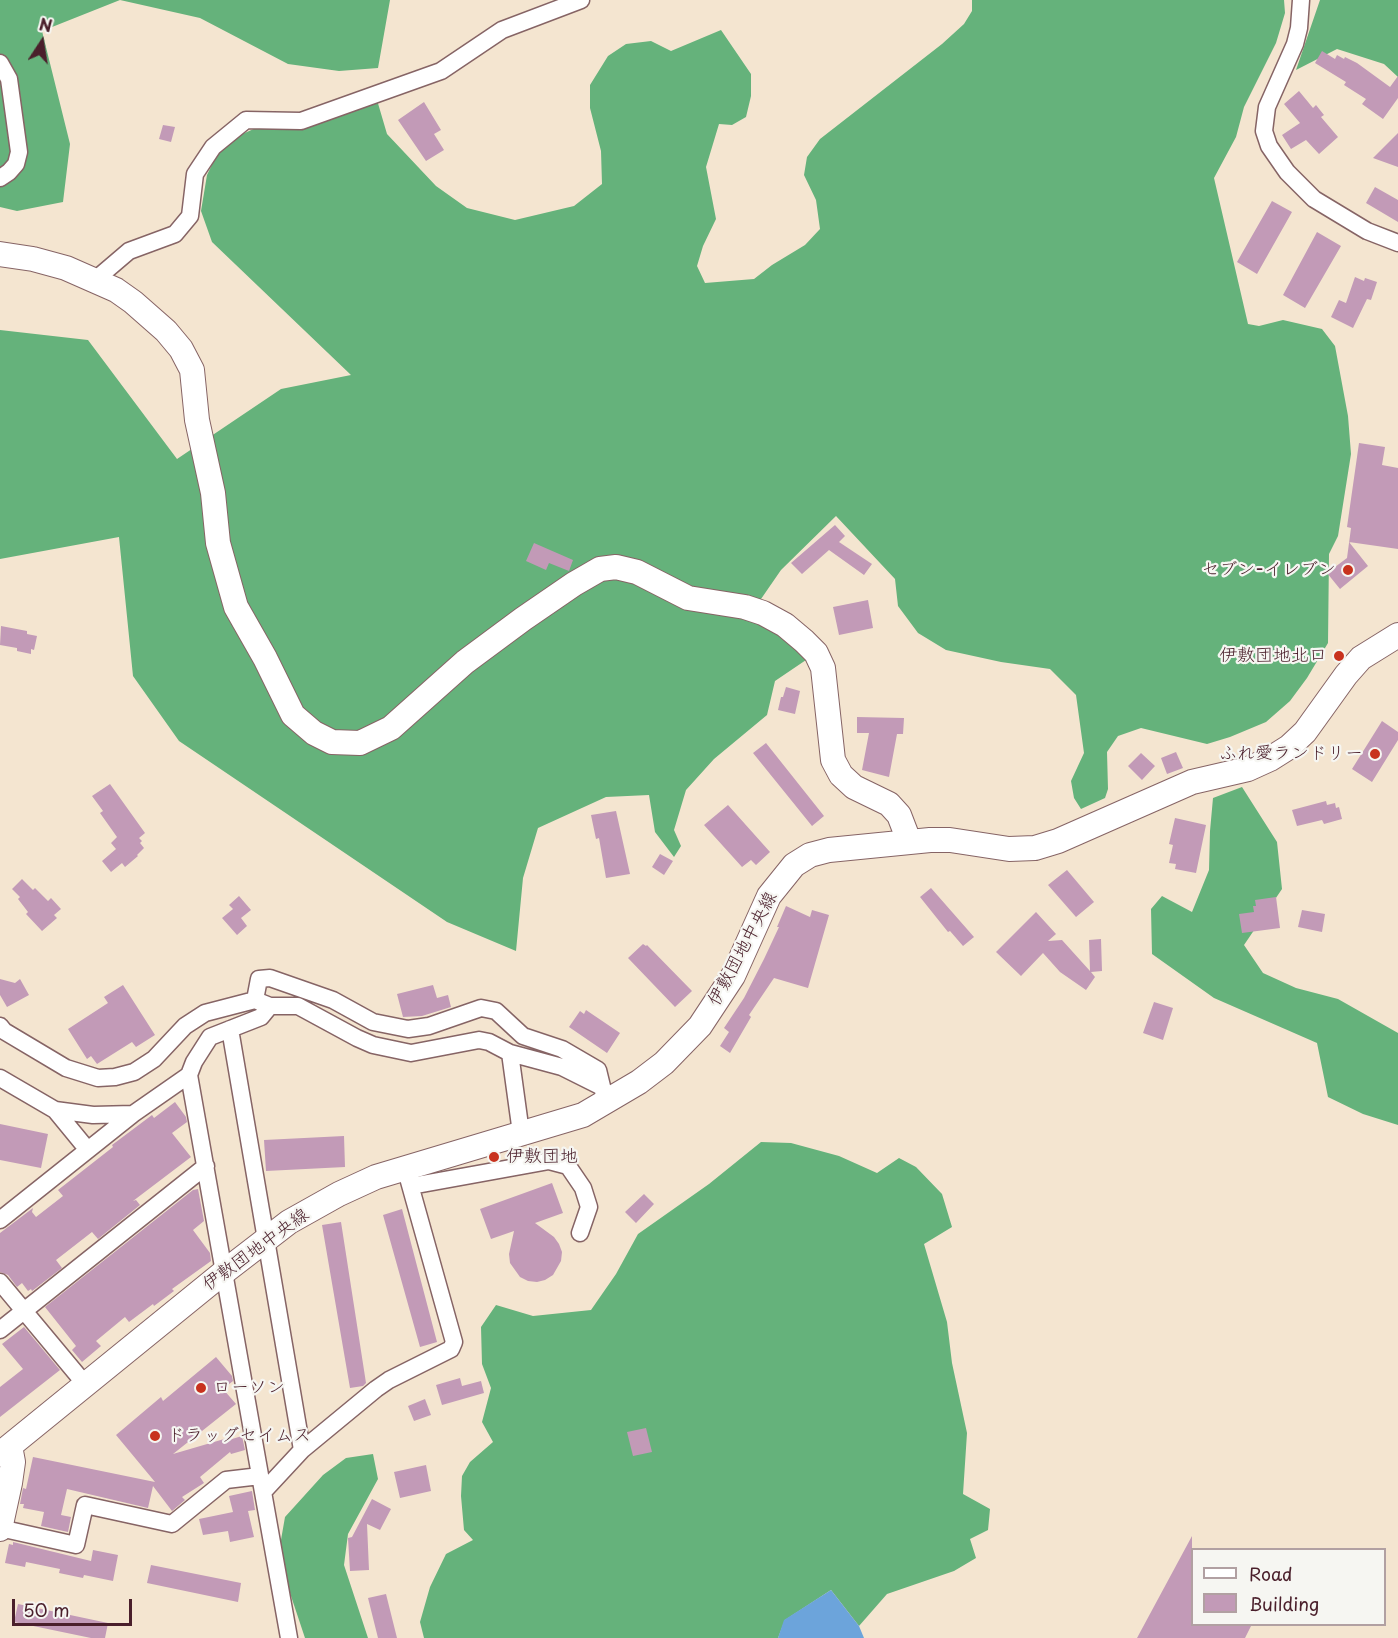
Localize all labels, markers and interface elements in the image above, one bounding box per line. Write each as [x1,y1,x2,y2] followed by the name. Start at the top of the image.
[37,11,54,37] text: N
[12,12,72,72] north arrow
[1201,559,1336,581] place label: セブン-イレブン
[1341,563,1355,577] marker: セブン-イレブン
[1219,645,1327,667] place label: 伊敷団地北口
[1332,649,1346,663] marker: 伊敷団地北口
[1219,743,1363,765] place label: ふれ愛ランドリー
[1368,747,1382,761] marker: ふれ愛ランドリー
[704,888,782,1010] street label: 伊敷団地中央線
[506,1146,578,1168] place label: 伊敷団地
[487,1150,501,1164] marker: 伊敷団地
[199,1204,313,1296] street label: 伊敷団地中央線
[213,1377,285,1399] place label: ローソン
[194,1381,208,1395] marker: ローソン
[167,1425,311,1447] place label: ドラッグセイムス
[148,1429,162,1443] marker: ドラッグセイムス
[1191,1548,1386,1626] legend
[1249,1560,1293,1587] text: Road
[15,1587,135,1625] scale bar
[1249,1590,1319,1617] text: Building
[23,1596,70,1623] text: 50 m

